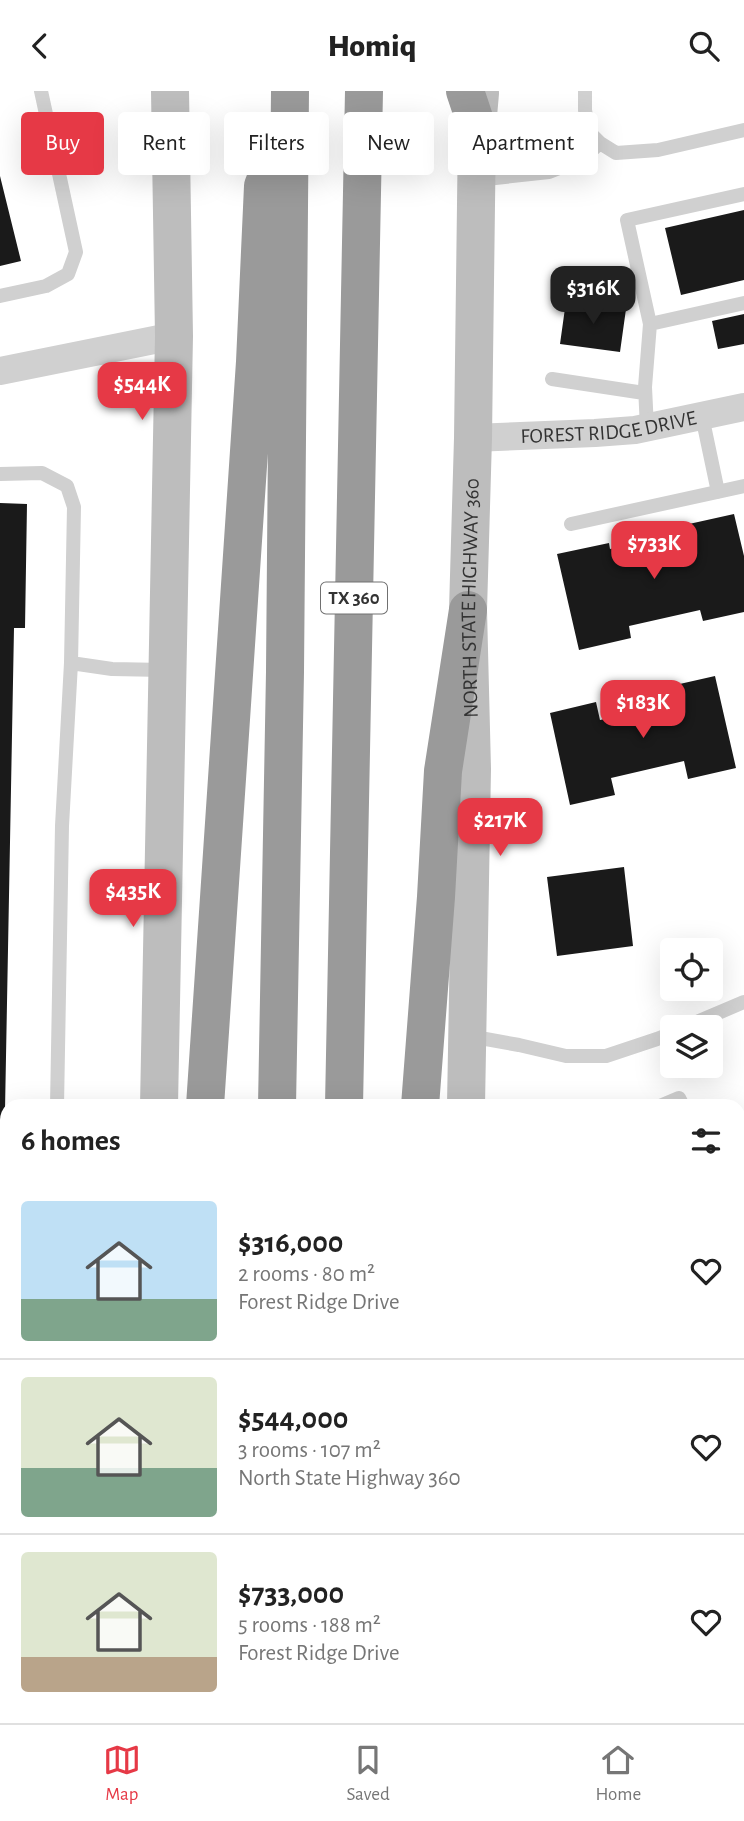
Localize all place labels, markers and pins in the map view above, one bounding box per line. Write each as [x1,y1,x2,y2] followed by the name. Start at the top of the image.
[544,267,642,326] pin: $316K
[93,363,191,422] pin: $544K
[605,521,703,581] pin: $733K
[594,681,692,740] pin: $183K
[451,799,549,858] pin: $217K
[84,869,182,929] pin: $435K

